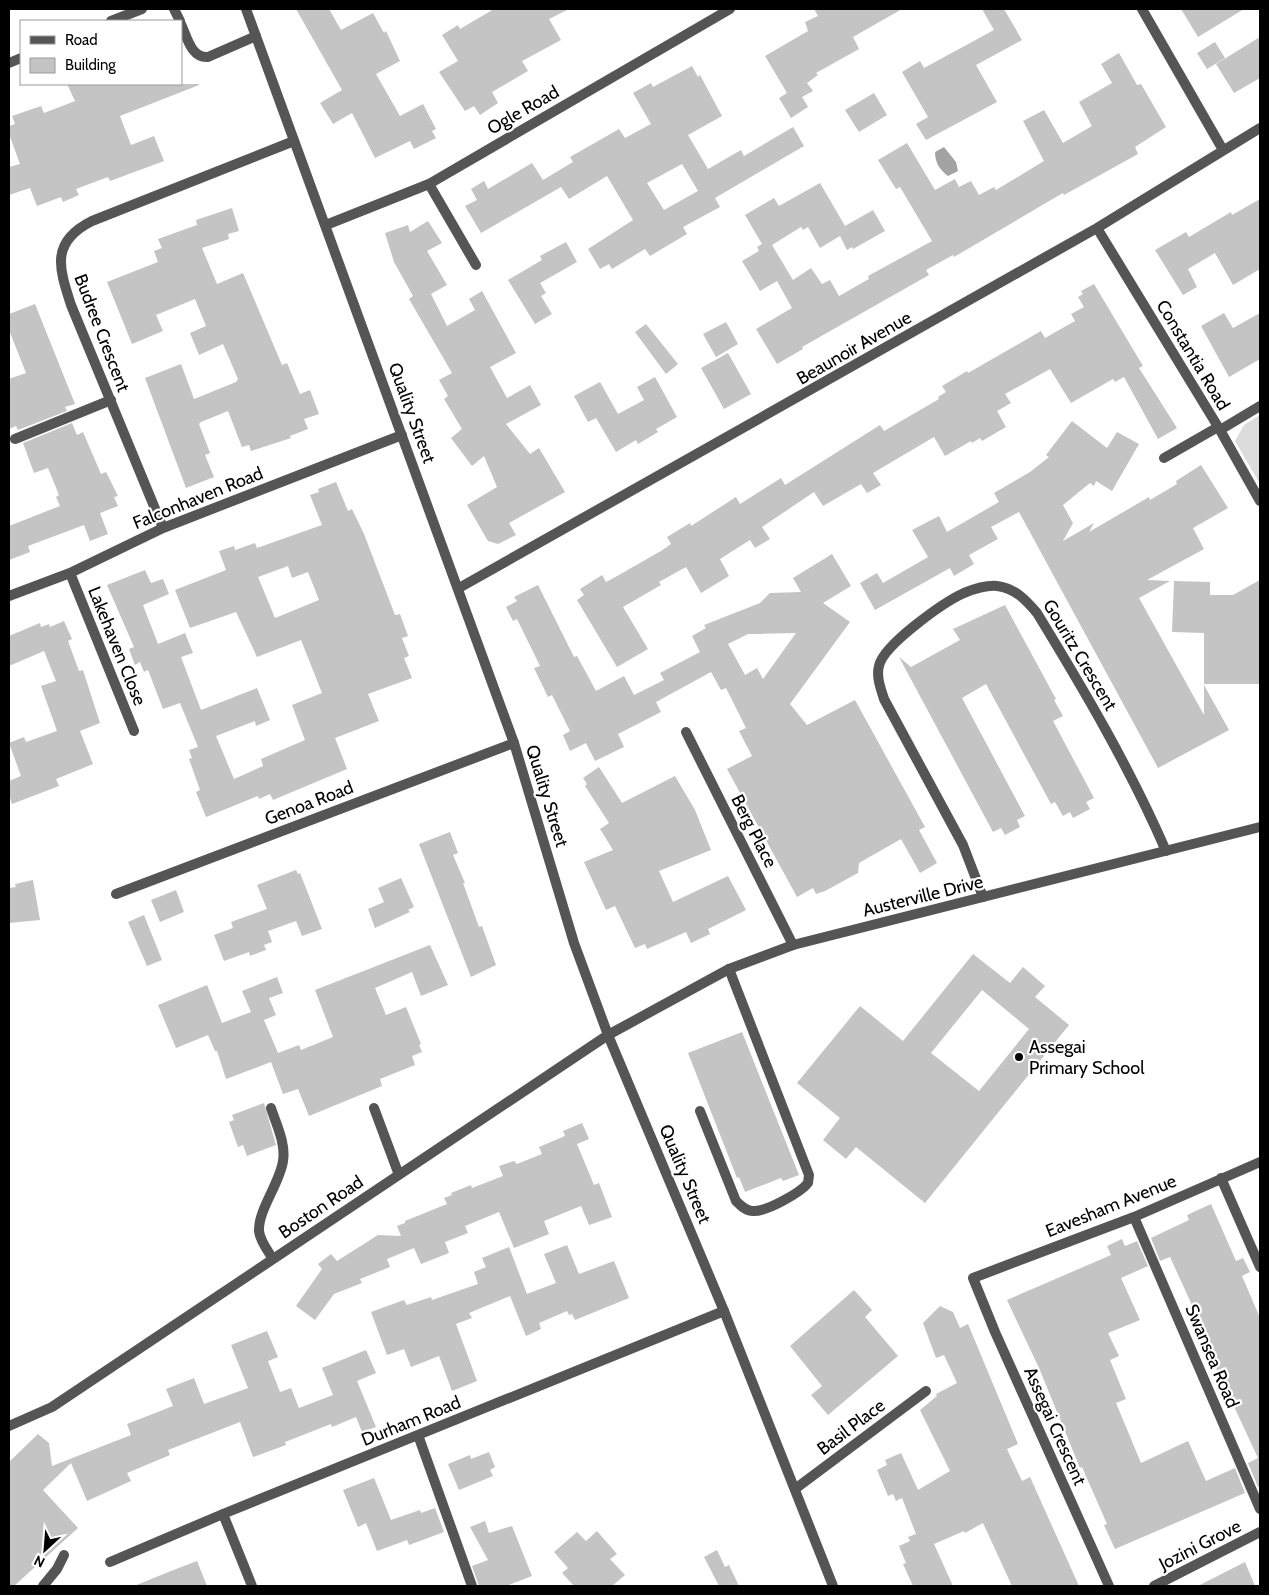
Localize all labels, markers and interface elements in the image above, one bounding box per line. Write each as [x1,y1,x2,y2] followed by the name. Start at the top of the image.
[20,20,182,85] legend
[65,31,98,49] text: Road
[65,56,116,74] text: Building
[483,81,563,139] street label: Ogle Road
[69,271,135,395] street label: Budree Crescent
[1152,296,1234,414] street label: Constantia Road
[793,306,915,390] street label: Beaunoir Avenue
[384,360,440,466] street label: Quality Street
[130,462,266,534] street label: Falconhaven Road
[83,583,151,709] street label: Lakehaven Close
[1038,595,1122,715] street label: Gouritz Crescent
[521,742,573,850] street label: Quality Street
[262,776,356,830] street label: Genoa Road
[726,791,782,871] street label: Berg Place
[860,870,986,922] street label: Austerville Drive
[1029,1036,1145,1079] place label: Assegai Primary School
[1013,1051,1025,1063] marker: Assegai Primary School
[654,1121,716,1227] street label: Quality Street
[1042,1170,1180,1242] street label: Eavesham Avenue
[275,1171,367,1243] street label: Boston Road
[1180,1301,1244,1411] street label: Swansea Road
[1019,1364,1091,1488] street label: Assegai Crescent
[358,1391,464,1451] street label: Durham Road
[813,1394,889,1460] street label: Basil Place
[1154,1515,1245,1576] street label: Jozini Grove
[20,1525,70,1575] north arrow
[31,1551,48,1572] text: N

